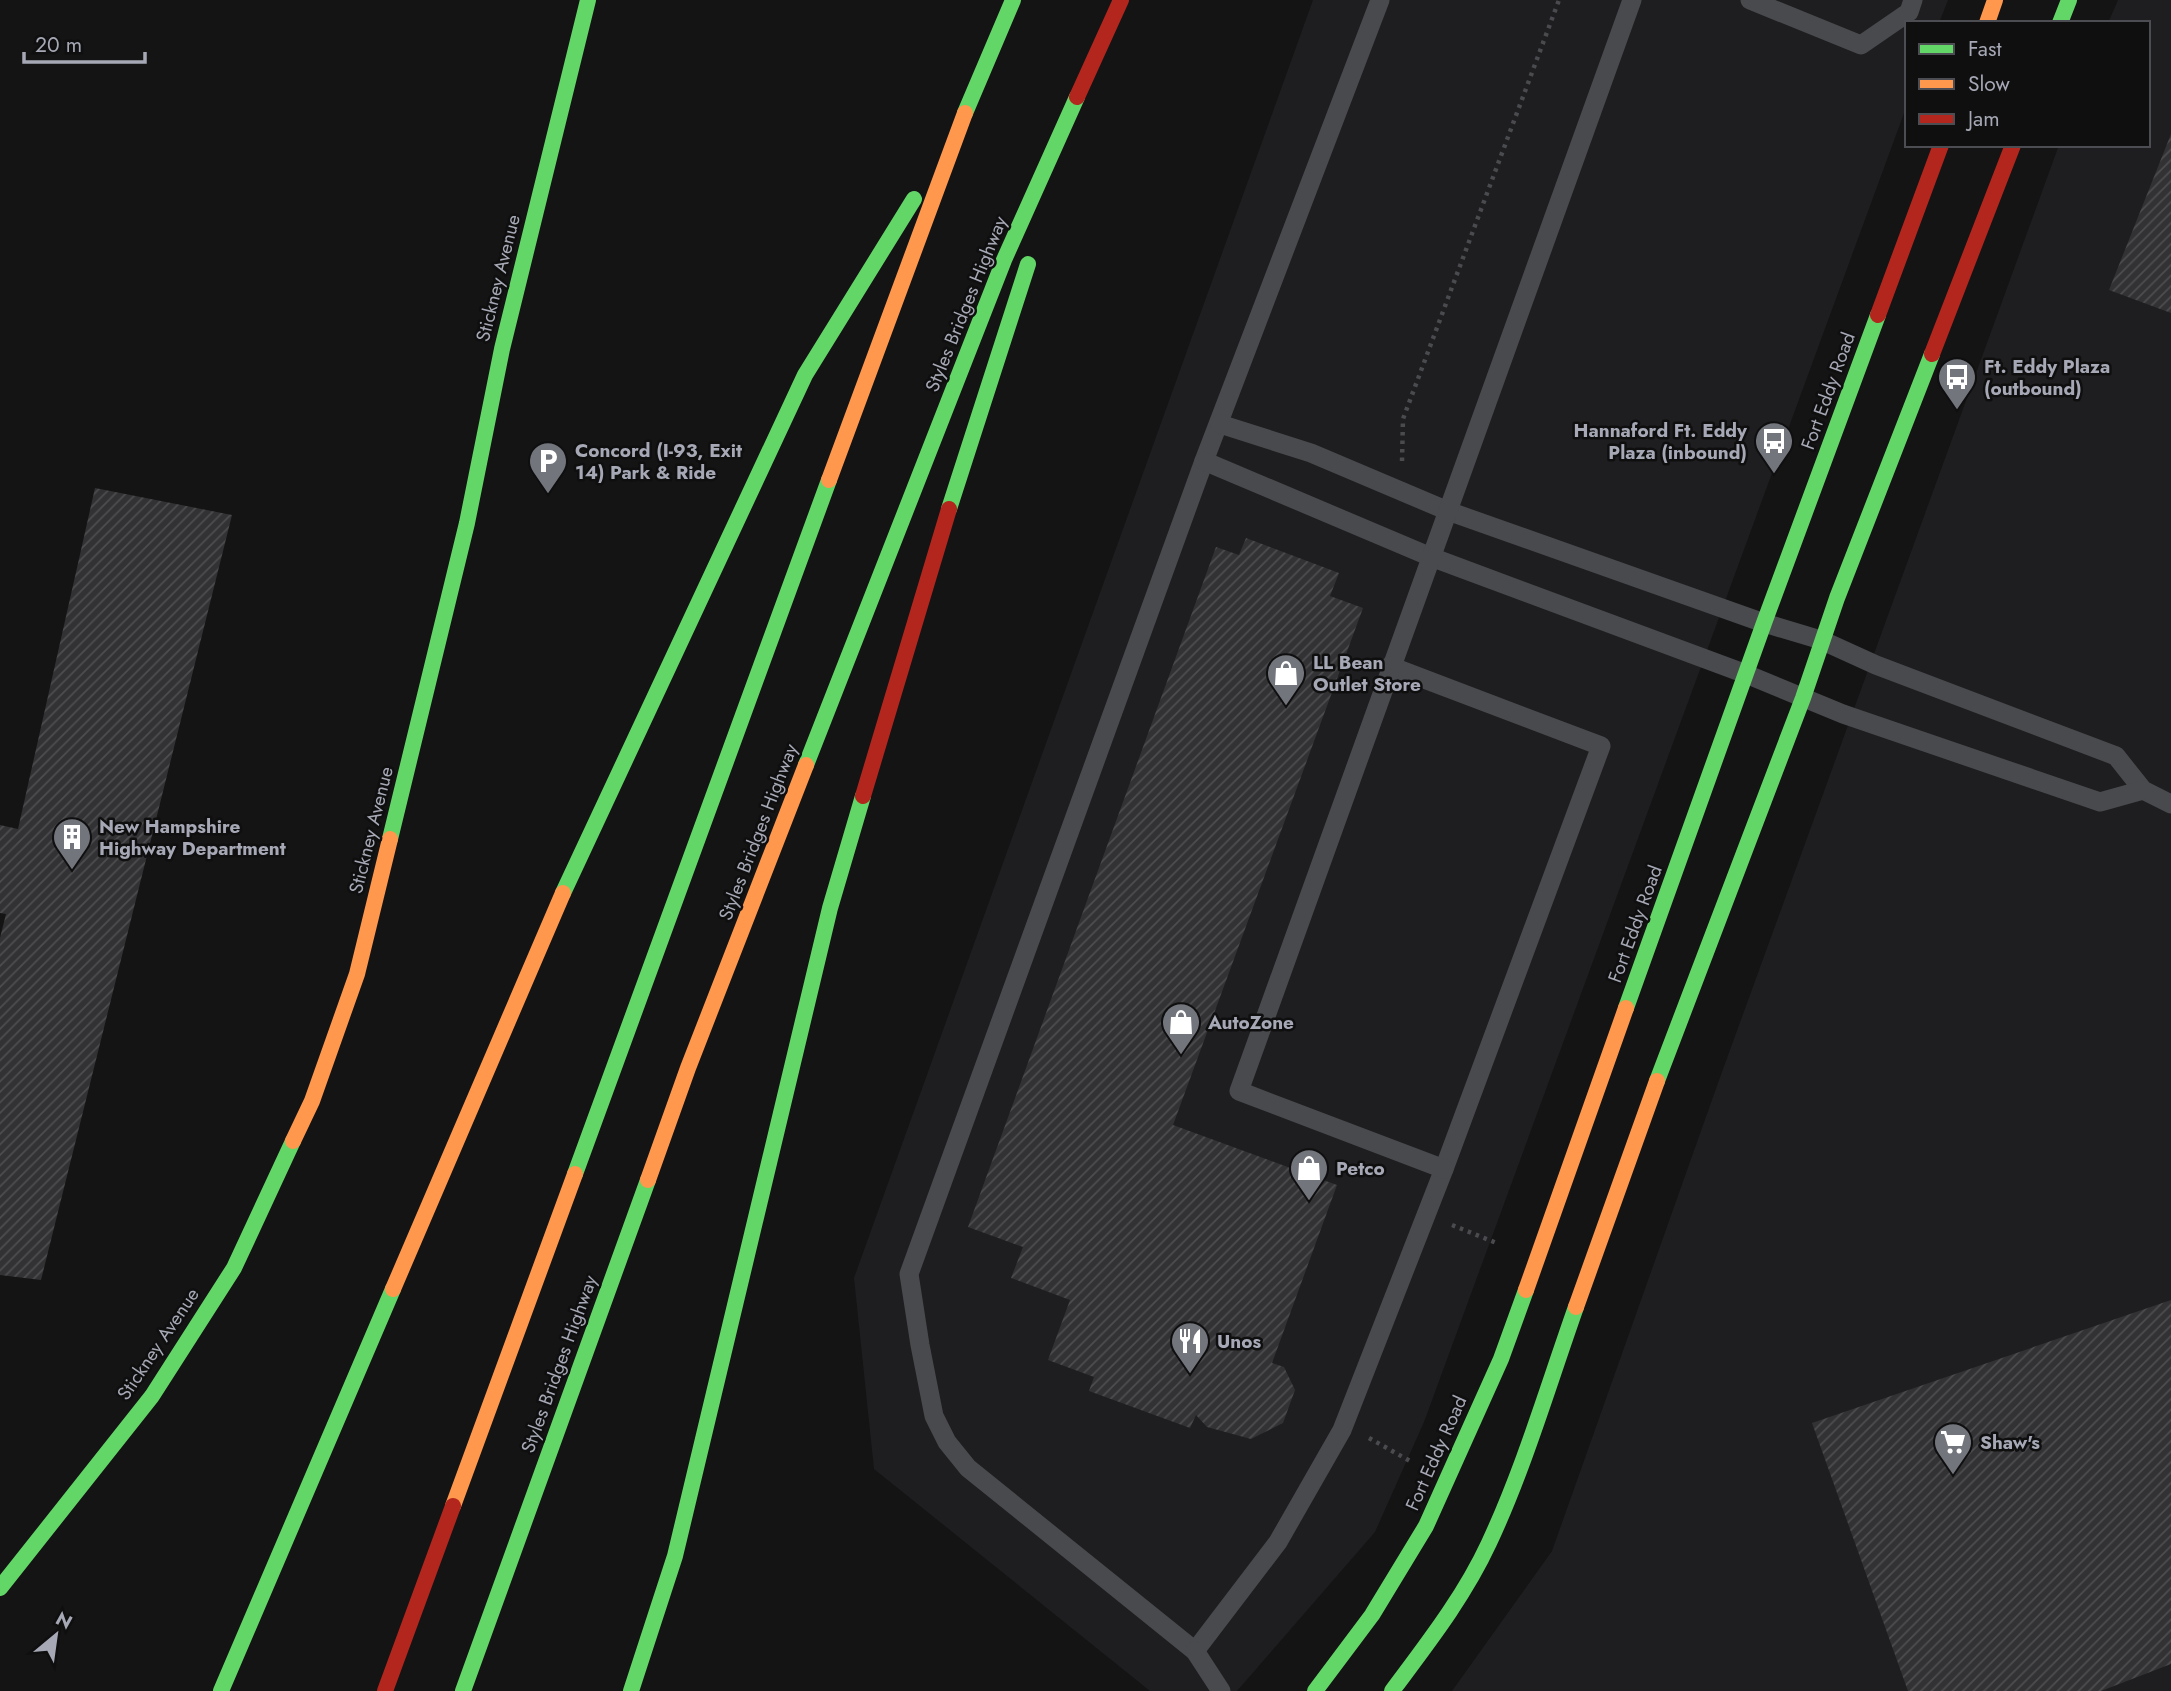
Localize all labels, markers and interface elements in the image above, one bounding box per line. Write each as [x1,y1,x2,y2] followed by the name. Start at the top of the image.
[24,21,145,65] scale bar
[1905,21,2150,147] legend
[35,30,82,60] text: 20 m
[1968,34,2001,64] text: Fast
[1968,69,2010,99] text: Slow
[1965,104,2000,134] text: Jam
[469,211,527,344] street label: Stickney Avenue
[918,212,1014,396] street label: Styles Bridges Highway
[1794,328,1862,454] street label: Fort Eddy Road
[1984,353,2110,402] place label: Ft. Eddy Plaza (outbound)
[1936,356,1978,411] bus stop icon: Ft. Eddy Plaza (outbound)
[1574,417,1748,466] place label: Hannaford Ft. Eddy Plaza (inbound)
[1753,420,1795,475] bus stop icon: Hannaford Ft. Eddy Plaza (inbound)
[575,437,742,486] place label: Concord (I-93, Exit 14) Park & Ride
[527,440,569,495] parking icon: Concord (I-93, Exit 14) Park & Ride
[1313,649,1421,698] place label: LL Bean Outlet Store
[1265,652,1307,707] shop icon: LL Bean Outlet Store
[712,739,804,924] street label: Styles Bridges Highway
[342,763,400,896] street label: Stickney Avenue
[99,813,286,862] place label: New Hampshire Highway Department
[51,816,93,871] building icon: New Hampshire Highway Department
[1601,861,1669,987] street label: Fort Eddy Road
[1160,1001,1202,1056] shop icon: AutoZone
[1207,1009,1294,1036] place label: AutoZone
[1288,1147,1330,1202] shop icon: Petco
[1336,1155,1385,1182] place label: Petco
[514,1271,604,1457] street label: Styles Bridges Highway
[110,1282,206,1405] street label: Stickney Avenue
[1169,1320,1211,1375] restaurant icon: Unos
[1217,1328,1261,1355] place label: Unos
[1399,1391,1473,1515] street label: Fort Eddy Road
[1932,1421,1974,1476] supermarket icon: Shaw's
[1980,1429,2040,1456] place label: Shaw's
[21,1600,91,1670] north arrow
[51,1605,77,1636] text: N

